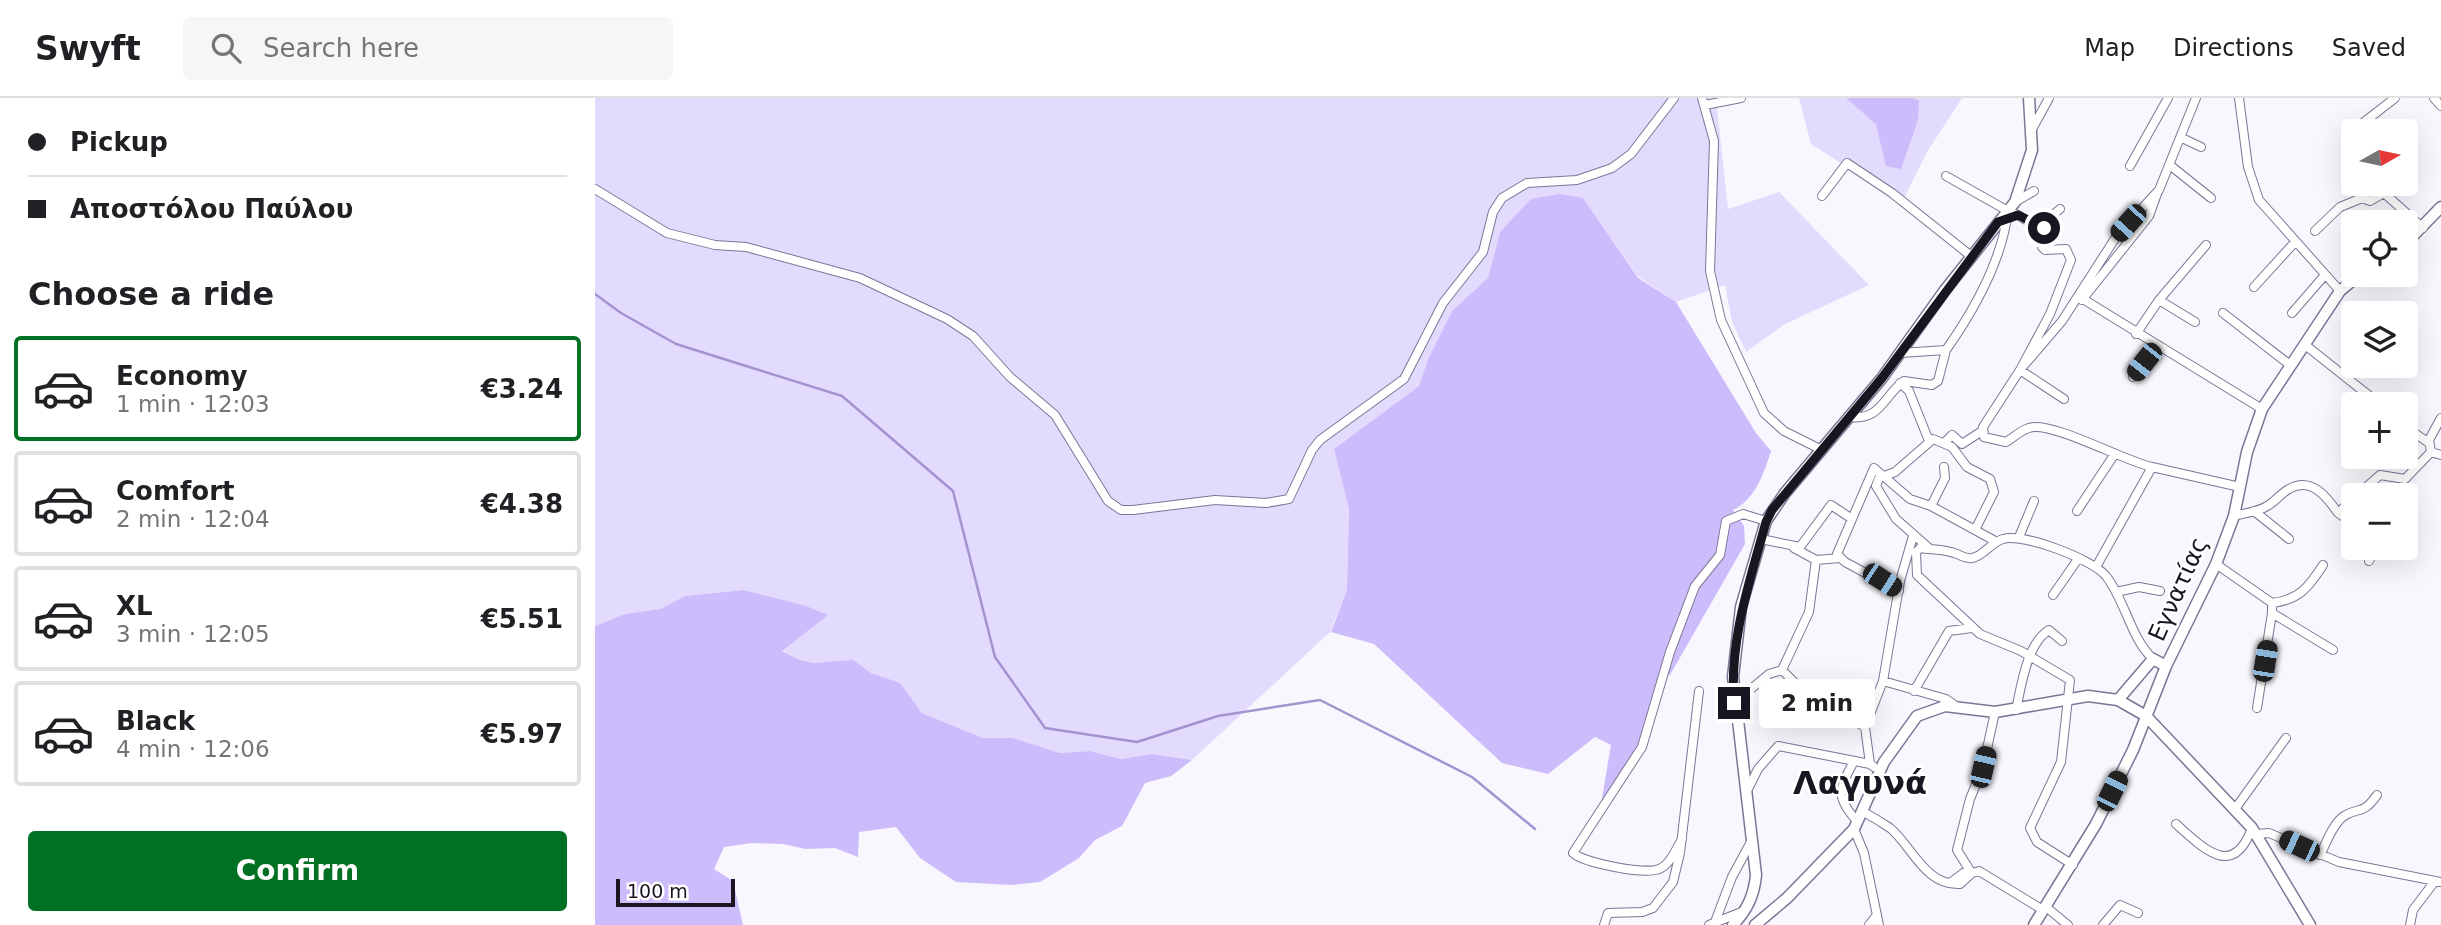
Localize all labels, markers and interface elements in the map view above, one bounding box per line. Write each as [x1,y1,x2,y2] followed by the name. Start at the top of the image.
[183,17,673,80] search box
[35,29,141,68] text: Swyft
[207,29,245,67] icon: search
[263,33,419,63] text: Search here
[2084,34,2135,62] text: Map
[2173,34,2294,62] text: Directions
[2332,34,2406,62] text: Saved
[2341,119,2419,196] north arrow
[2341,119,2418,560] map controls
[70,127,168,157] text: Pickup
[70,194,353,224] text: Αποστόλου Παύλου
[2107,200,2150,246] car
[2341,210,2418,287] button: locate
[2028,212,2060,244] route start
[28,275,274,313] text: Choose a ride
[2341,301,2418,378] button: layers
[2123,339,2166,385] car
[32,357,95,420] icon: car
[116,361,247,391] text: Economy
[481,374,563,404] text: €3.24
[116,391,270,417] text: 1 min · 12:03
[2341,392,2418,469] button: +
[32,472,95,535] icon: car
[116,476,234,506] text: Comfort
[2341,483,2418,560] button: −
[481,489,563,519] text: €4.38
[116,506,270,532] text: 2 min · 12:04
[2143,533,2213,645] street label: Εγνατίας
[1859,560,1906,600] car
[32,587,95,650] icon: car
[116,591,153,621] text: XL
[481,604,563,634] text: €5.51
[116,621,270,647] text: 3 min · 12:05
[2252,639,2279,683] car
[1759,678,1874,728] callout: 2 min
[1718,687,1750,719] route end
[1781,690,1853,716] text: 2 min
[32,702,95,765] icon: car
[116,706,195,736] text: Black
[481,719,563,749] text: €5.97
[116,736,270,762] text: 4 min · 12:06
[1969,744,1998,790] car
[1793,764,1927,802] district label: Λαγυνά
[2094,768,2131,814] car
[2276,828,2323,864] car
[28,831,567,911] button: Confirm
[616,876,735,908] scale bar
[627,880,688,902] text: 100 m

